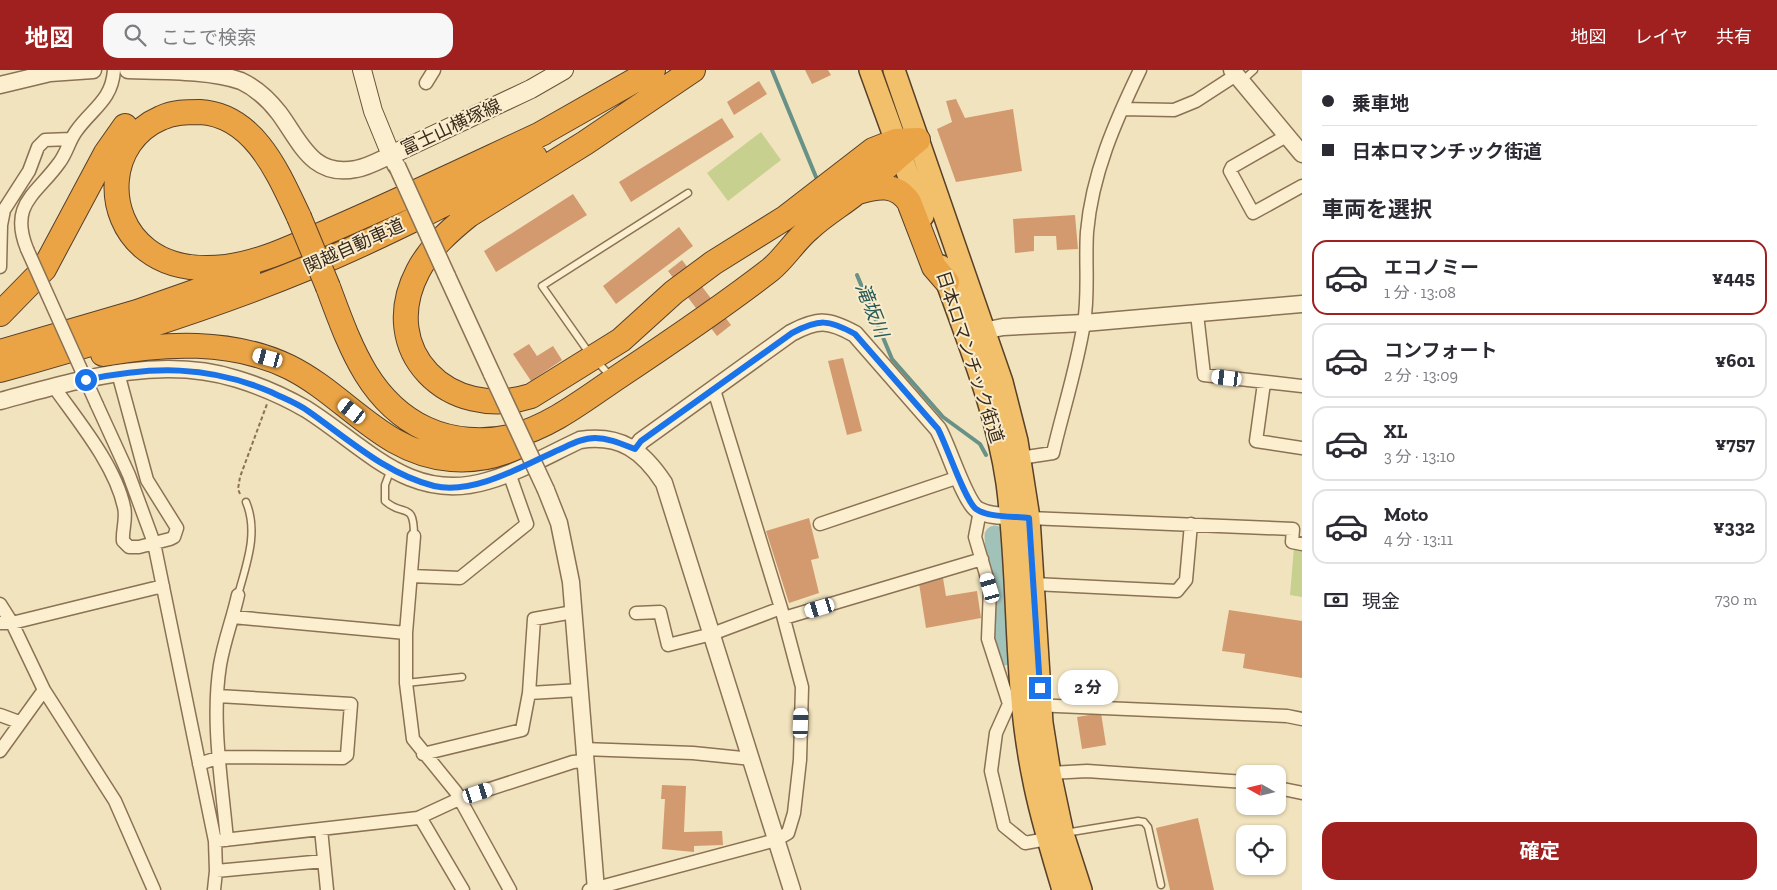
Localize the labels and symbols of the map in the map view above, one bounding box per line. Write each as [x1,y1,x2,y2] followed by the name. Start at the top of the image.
[397,94,505,160] street label: 富士山横塚線
[300,214,408,278] street label: 関越自動車道
[932,268,1008,446] street label: 日本ロマンチック街道
[851,279,894,343] water label: 滝坂川
[251,347,284,369] car
[75,369,97,391] route start
[1211,369,1242,387] car
[335,396,368,426] car
[978,572,1001,604] car
[803,596,836,620] car
[1058,670,1118,706] callout: 2 分
[1029,677,1051,699] route end
[792,708,809,738] car
[1236,765,1286,815] north arrow
[461,781,494,805] car

